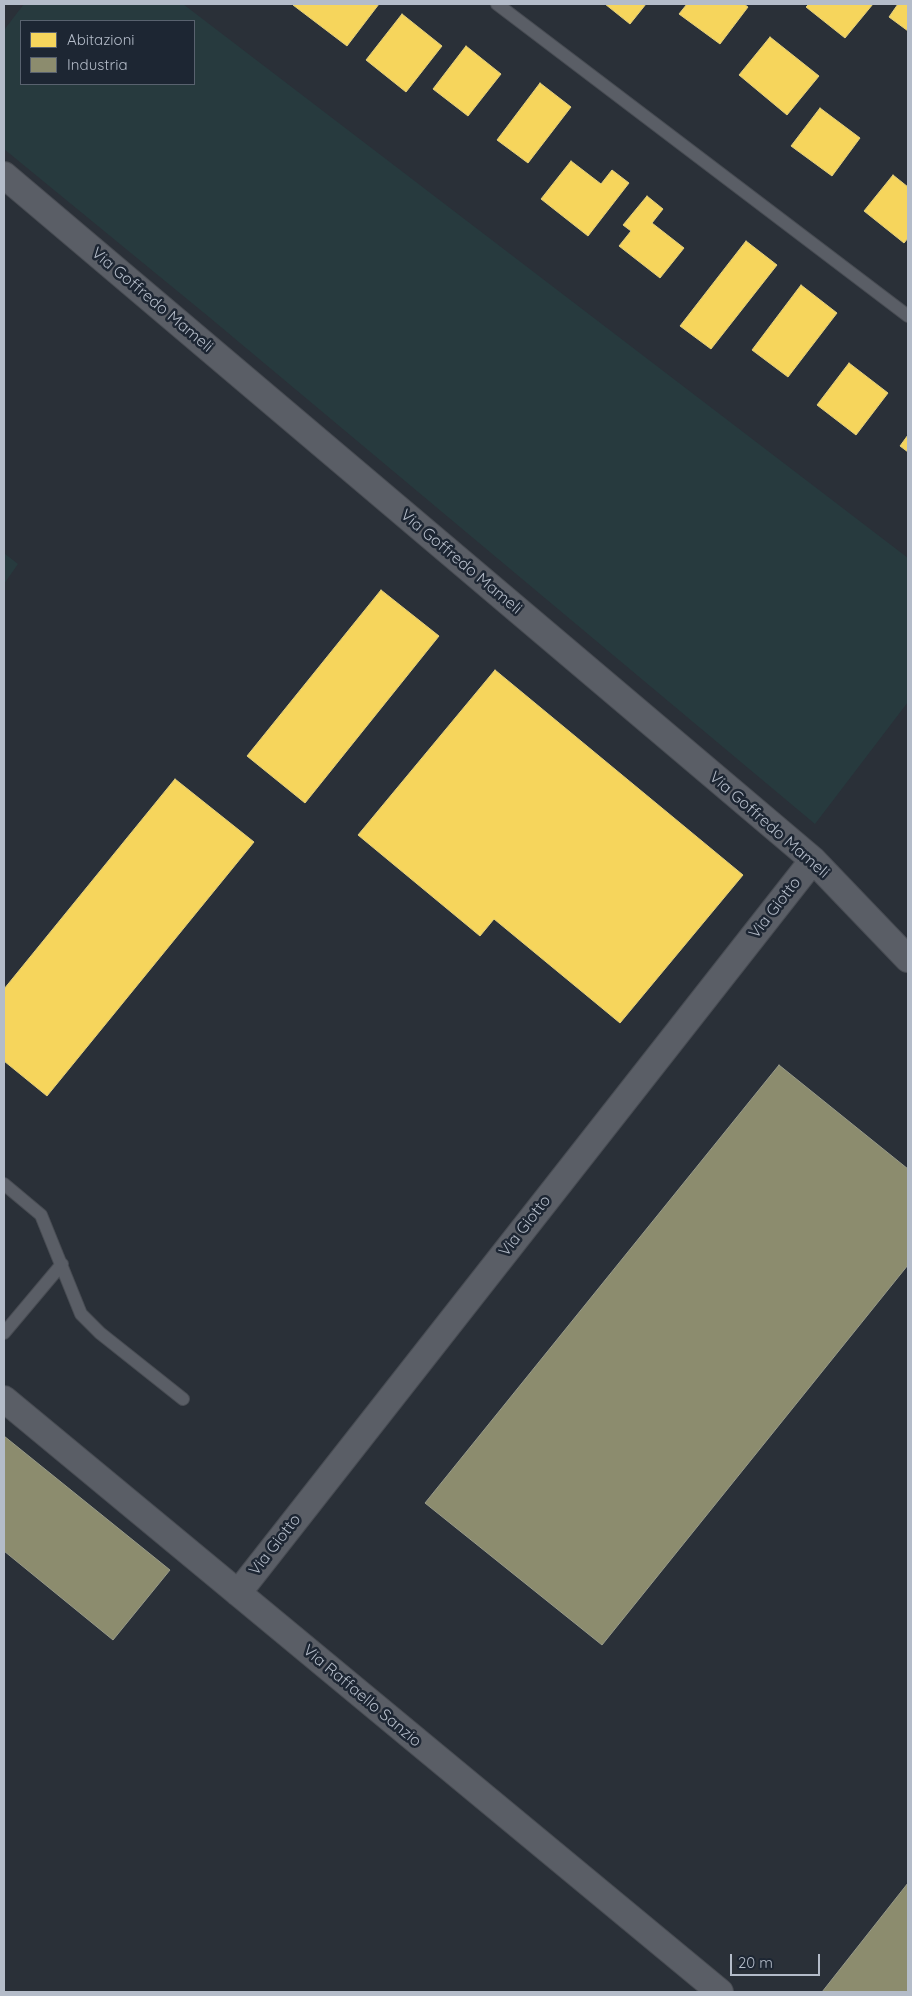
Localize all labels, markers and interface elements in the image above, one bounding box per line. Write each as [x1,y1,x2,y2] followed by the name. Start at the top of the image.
[20,20,195,85] legend
[67,30,135,49] text: Abitazioni
[67,55,127,74] text: Industria
[87,244,217,356] street label: Via Goffredo Mameli
[396,506,526,618] street label: Via Goffredo Mameli
[705,768,833,882] street label: Via Goffredo Mameli
[745,873,805,943] street label: Via Giotto
[495,1191,555,1261] street label: Via Giotto
[245,1510,305,1580] street label: Via Giotto
[299,1641,425,1751] street label: Via Raffaello Sanzio
[732,1944,822,1976] scale bar
[738,1953,773,1972] text: 20 m

